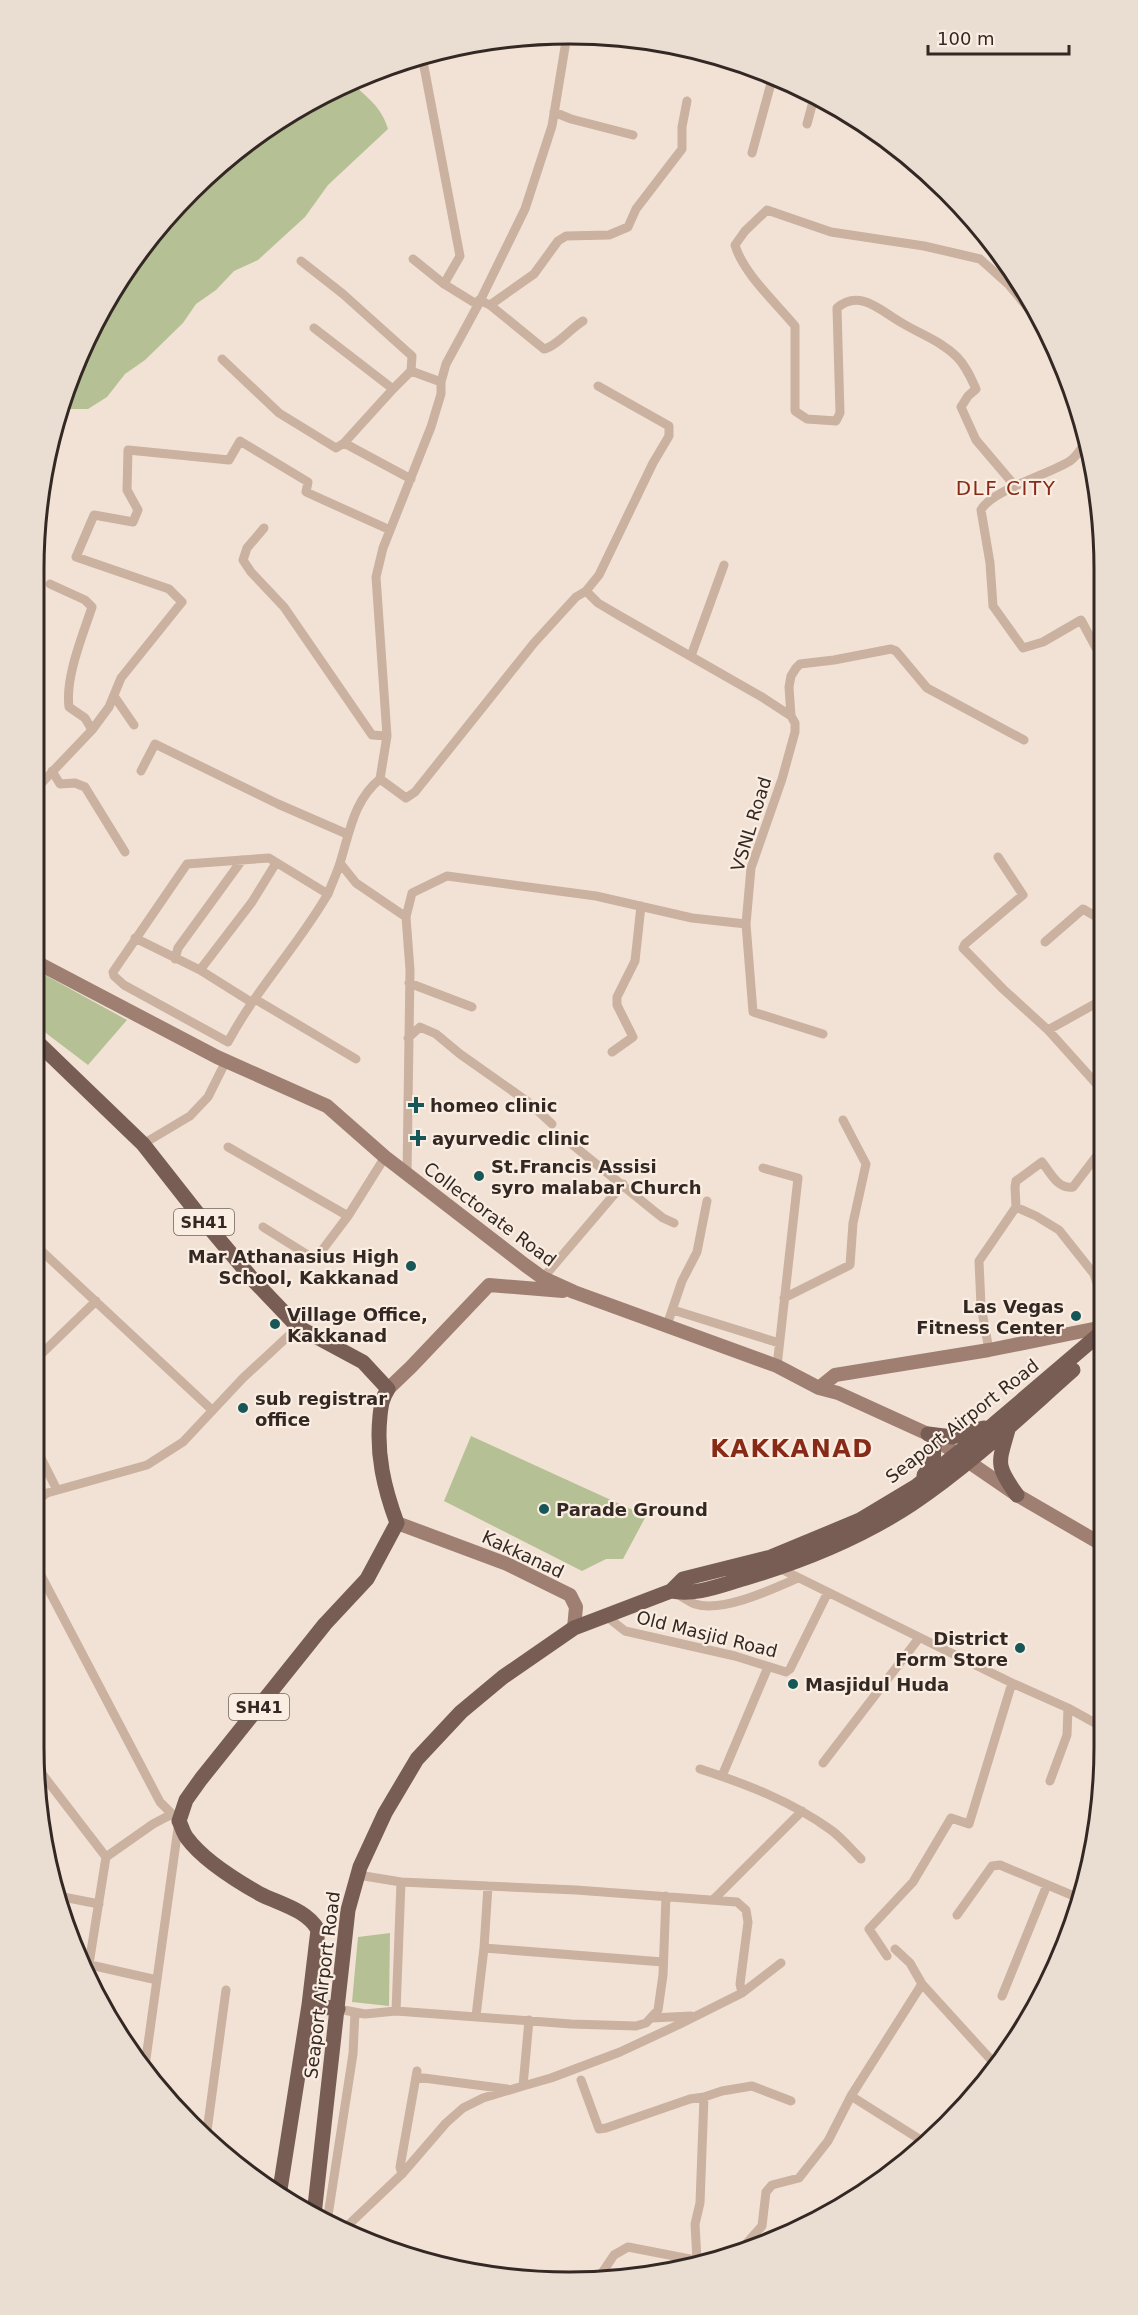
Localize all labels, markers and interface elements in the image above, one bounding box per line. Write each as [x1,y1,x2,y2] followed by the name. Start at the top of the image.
[928,18,1069,56] scale bar
[937,28,995,49] text: 100 m
[956,476,1056,500] district label: DLF CITY
[727,774,775,874] street label: VSNL Road
[430,1095,557,1116] place label: homeo clinic
[407,1096,425,1114] marker: homeo clinic
[432,1128,590,1149] place label: ayurvedic clinic
[409,1129,427,1147] marker: ayurvedic clinic
[491,1156,702,1198] place label: St.Francis Assisi syro malabar Church
[420,1157,560,1271] street label: Collectorate Road
[472,1169,486,1183] marker: St.Francis Assisi syro malabar Church
[174,1209,234,1235] road number: SH41
[188,1246,399,1288] place label: Mar Athanasius High School, Kakkanad
[404,1259,418,1273] marker: Mar Athanasius High School, Kakkanad
[916,1296,1064,1338] place label: Las Vegas Fitness Center
[287,1304,428,1346] place label: Village Office, Kakkanad
[1069,1309,1083,1323] marker: Las Vegas Fitness Center
[268,1317,282,1331] marker: Village Office, Kakkanad
[881,1355,1043,1487] street label: Seaport Airport Road
[255,1388,387,1430] place label: sub registrar office
[236,1401,250,1415] marker: sub registrar office
[710,1435,874,1463] district label: KAKKANAD
[556,1499,708,1520] place label: Parade Ground
[537,1502,551,1516] marker: Parade Ground
[479,1526,567,1582] street label: Kakkanad
[634,1606,780,1662] street label: Old Masjid Road
[895,1628,1008,1670] place label: District Form Store
[1013,1641,1027,1655] marker: District Form Store
[805,1674,949,1695] place label: Masjidul Huda
[786,1677,800,1691] marker: Masjidul Huda
[229,1694,289,1720] road number: SH41
[300,1890,344,2080] street label: Seaport Airport Road

